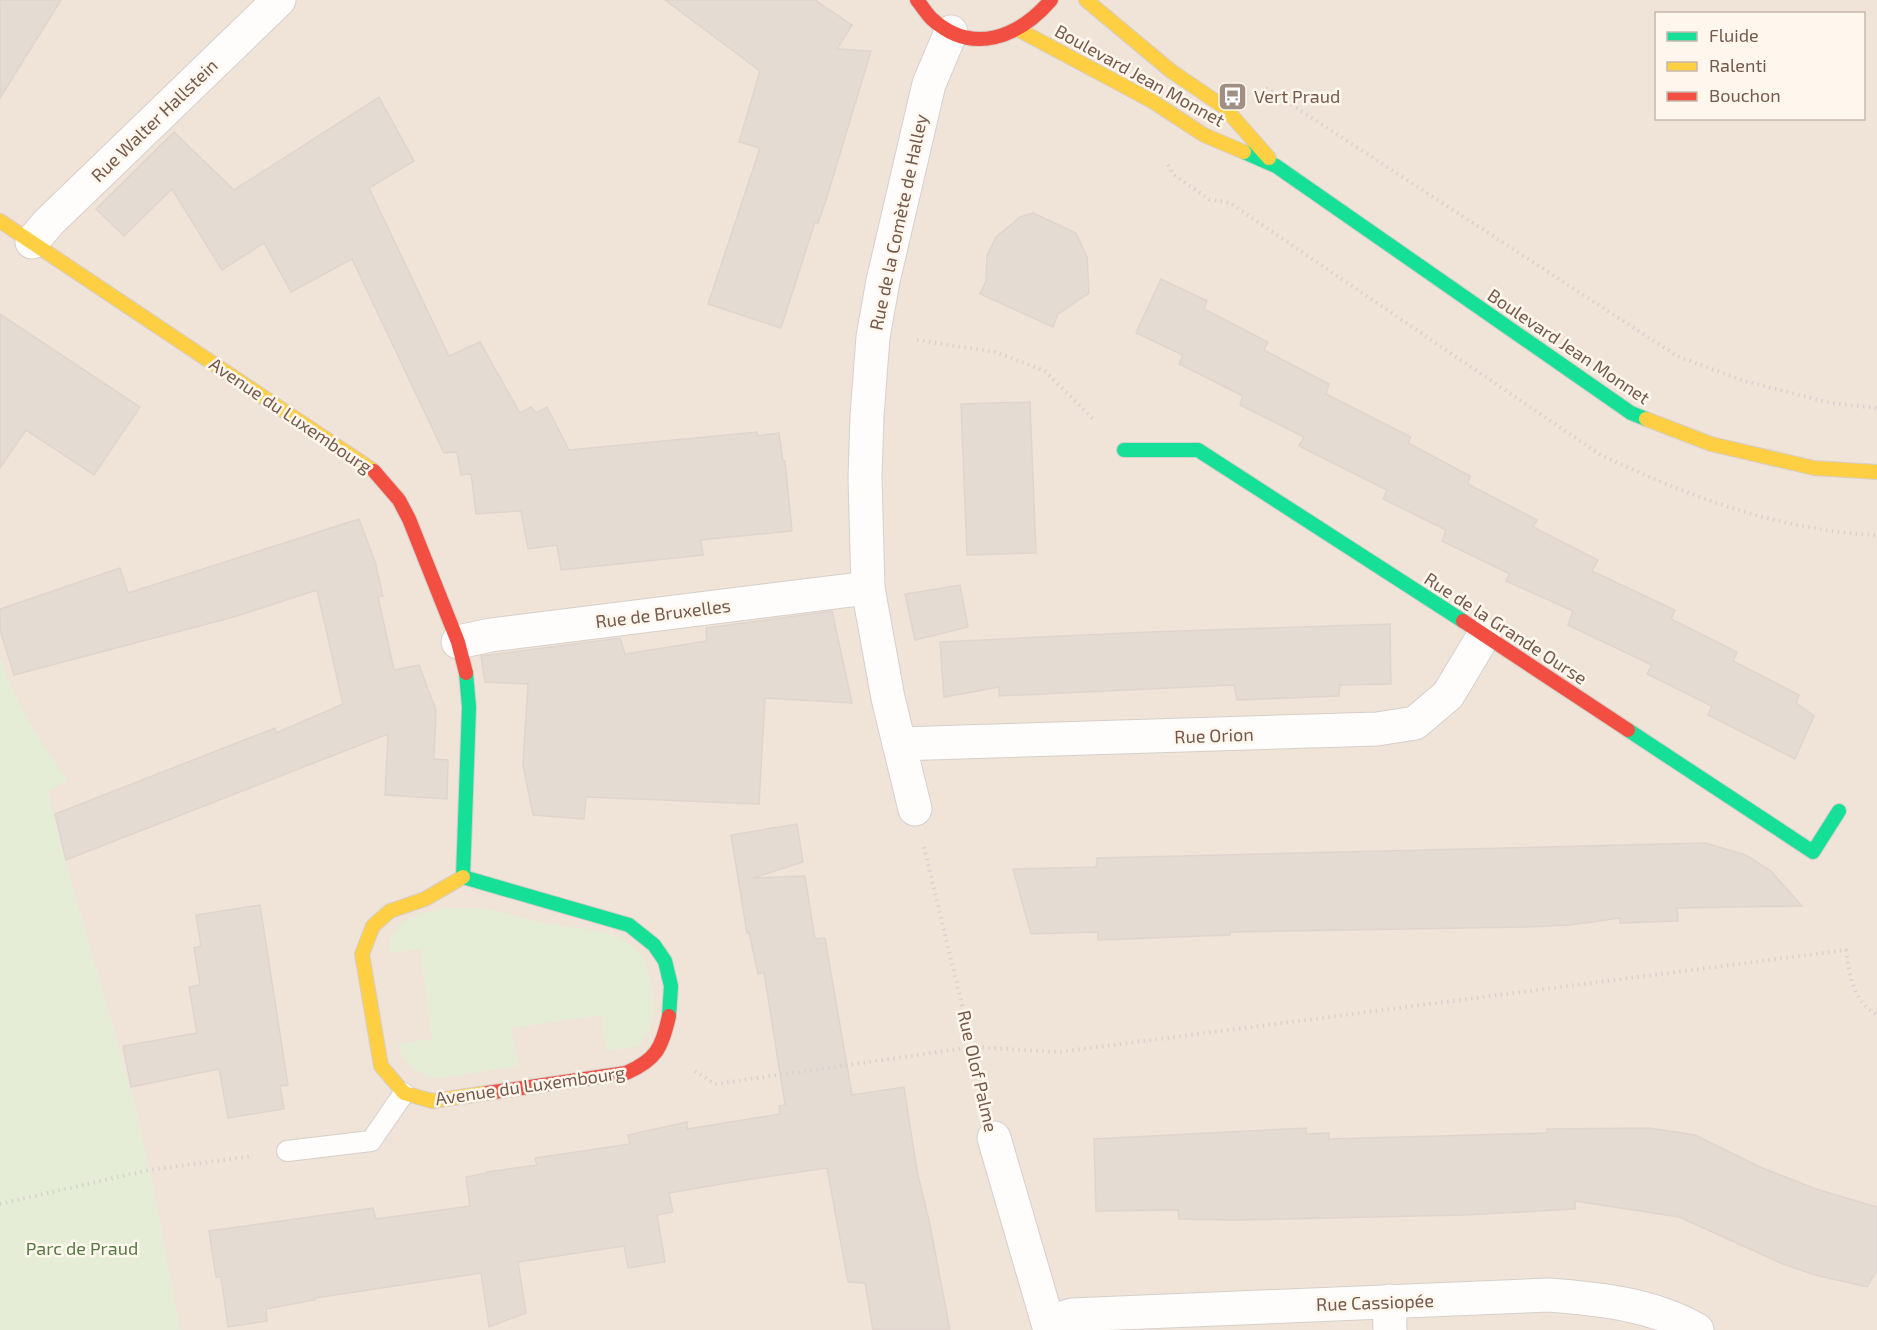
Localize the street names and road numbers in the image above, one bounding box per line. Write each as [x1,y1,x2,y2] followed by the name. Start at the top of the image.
[1051,19,1229,131] street label: Boulevard Jean Monnet
[86,54,222,186] street label: Rue Walter Hallstein
[864,111,932,332] street label: Rue de la Comète de Halley
[1484,284,1654,408] street label: Boulevard Jean Monnet
[206,352,376,478] street label: Avenue du Luxembourg
[1421,567,1591,689] street label: Rue de la Grande Ourse
[594,594,732,632] street label: Rue de Bruxelles
[1174,723,1254,747] street label: Rue Orion
[953,1008,1003,1134] street label: Rue Olof Palme
[434,1061,626,1109] street label: Avenue du Luxembourg
[1316,1289,1434,1315] street label: Rue Cassiopée

